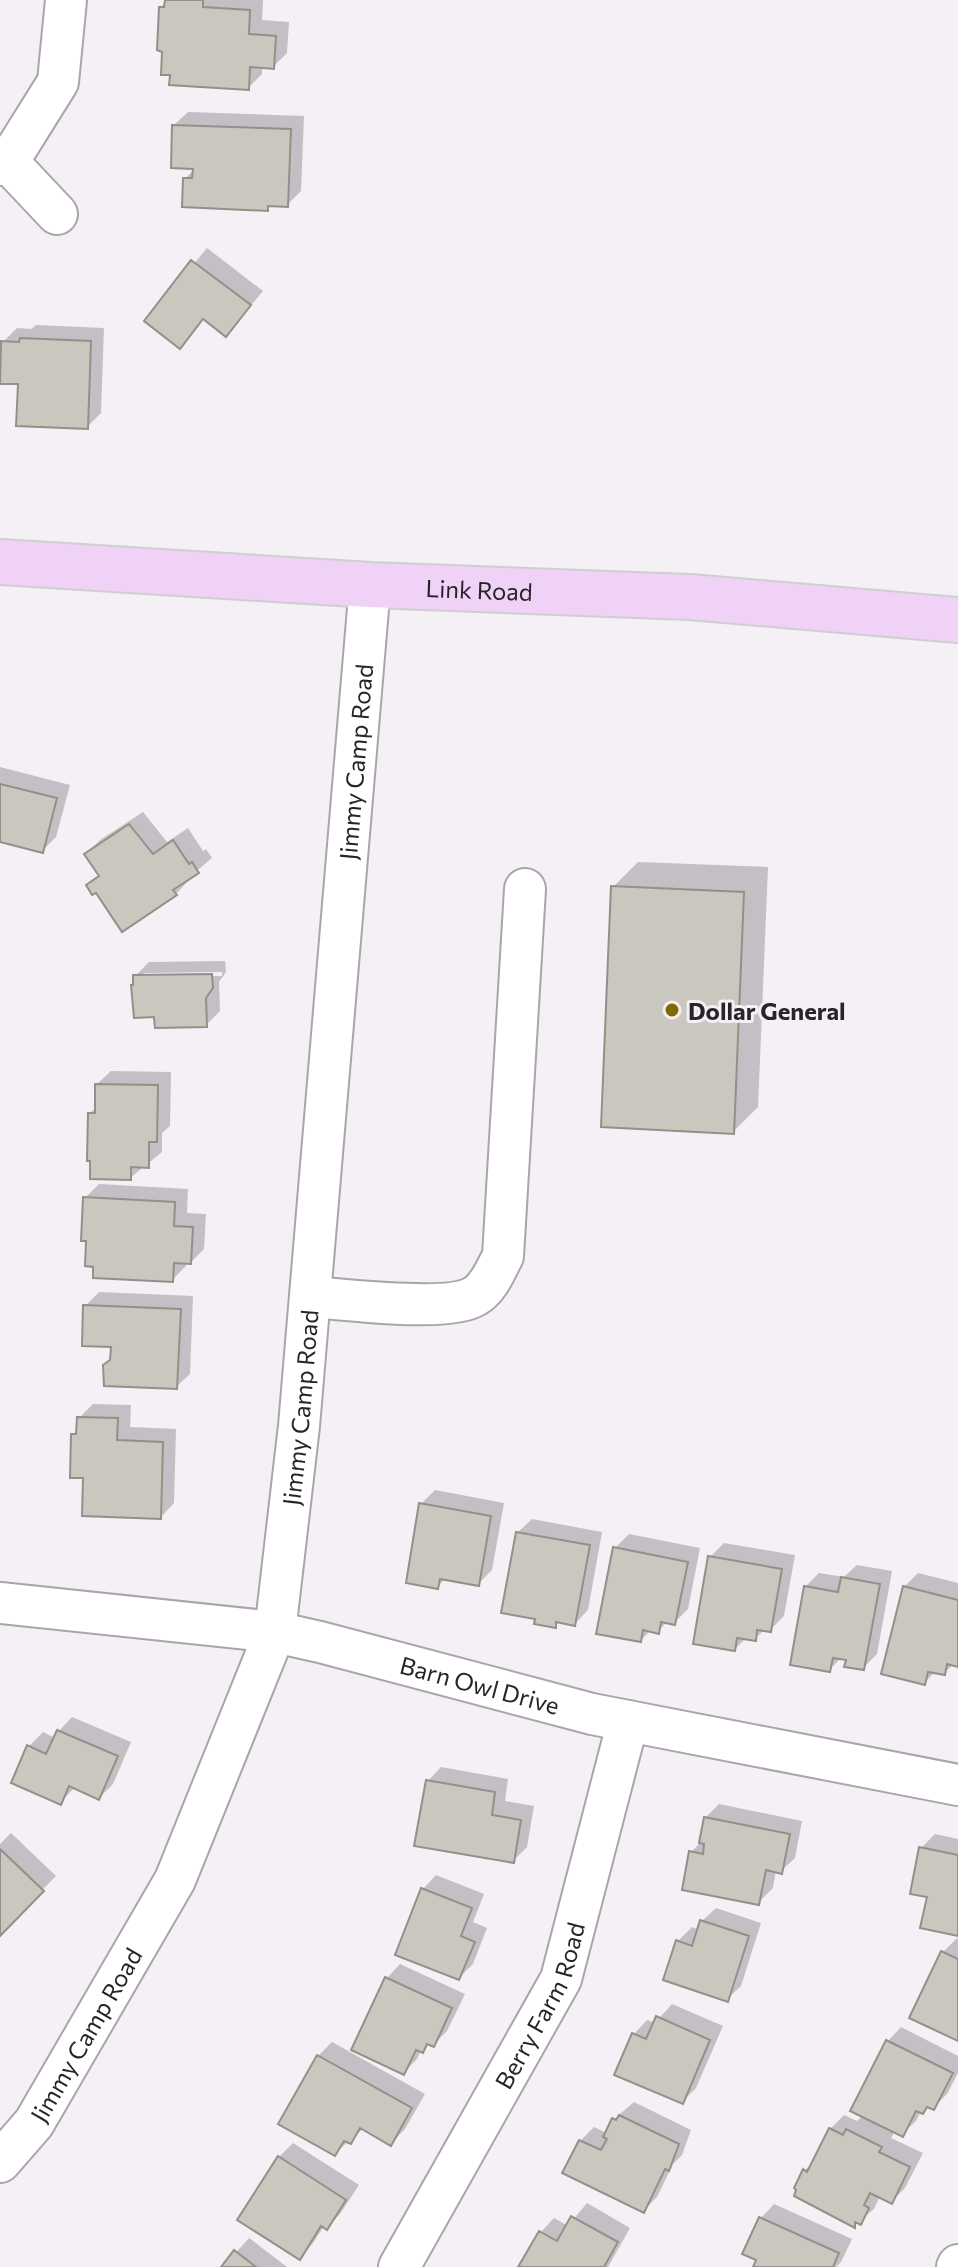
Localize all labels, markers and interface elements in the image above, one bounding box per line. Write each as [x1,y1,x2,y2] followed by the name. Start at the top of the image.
[425,573,533,606] street label: Link Road
[332,663,378,861] street label: Jimmy Camp Road
[688,996,846,1025] place label: Dollar General
[663,1001,681,1019] marker: Dollar General
[275,1308,323,1507] street label: Jimmy Camp Road
[397,1649,563,1719] street label: Barn Owl Drive
[488,1919,590,2093] street label: Berry Farm Road
[23,1942,147,2127] street label: Jimmy Camp Road

